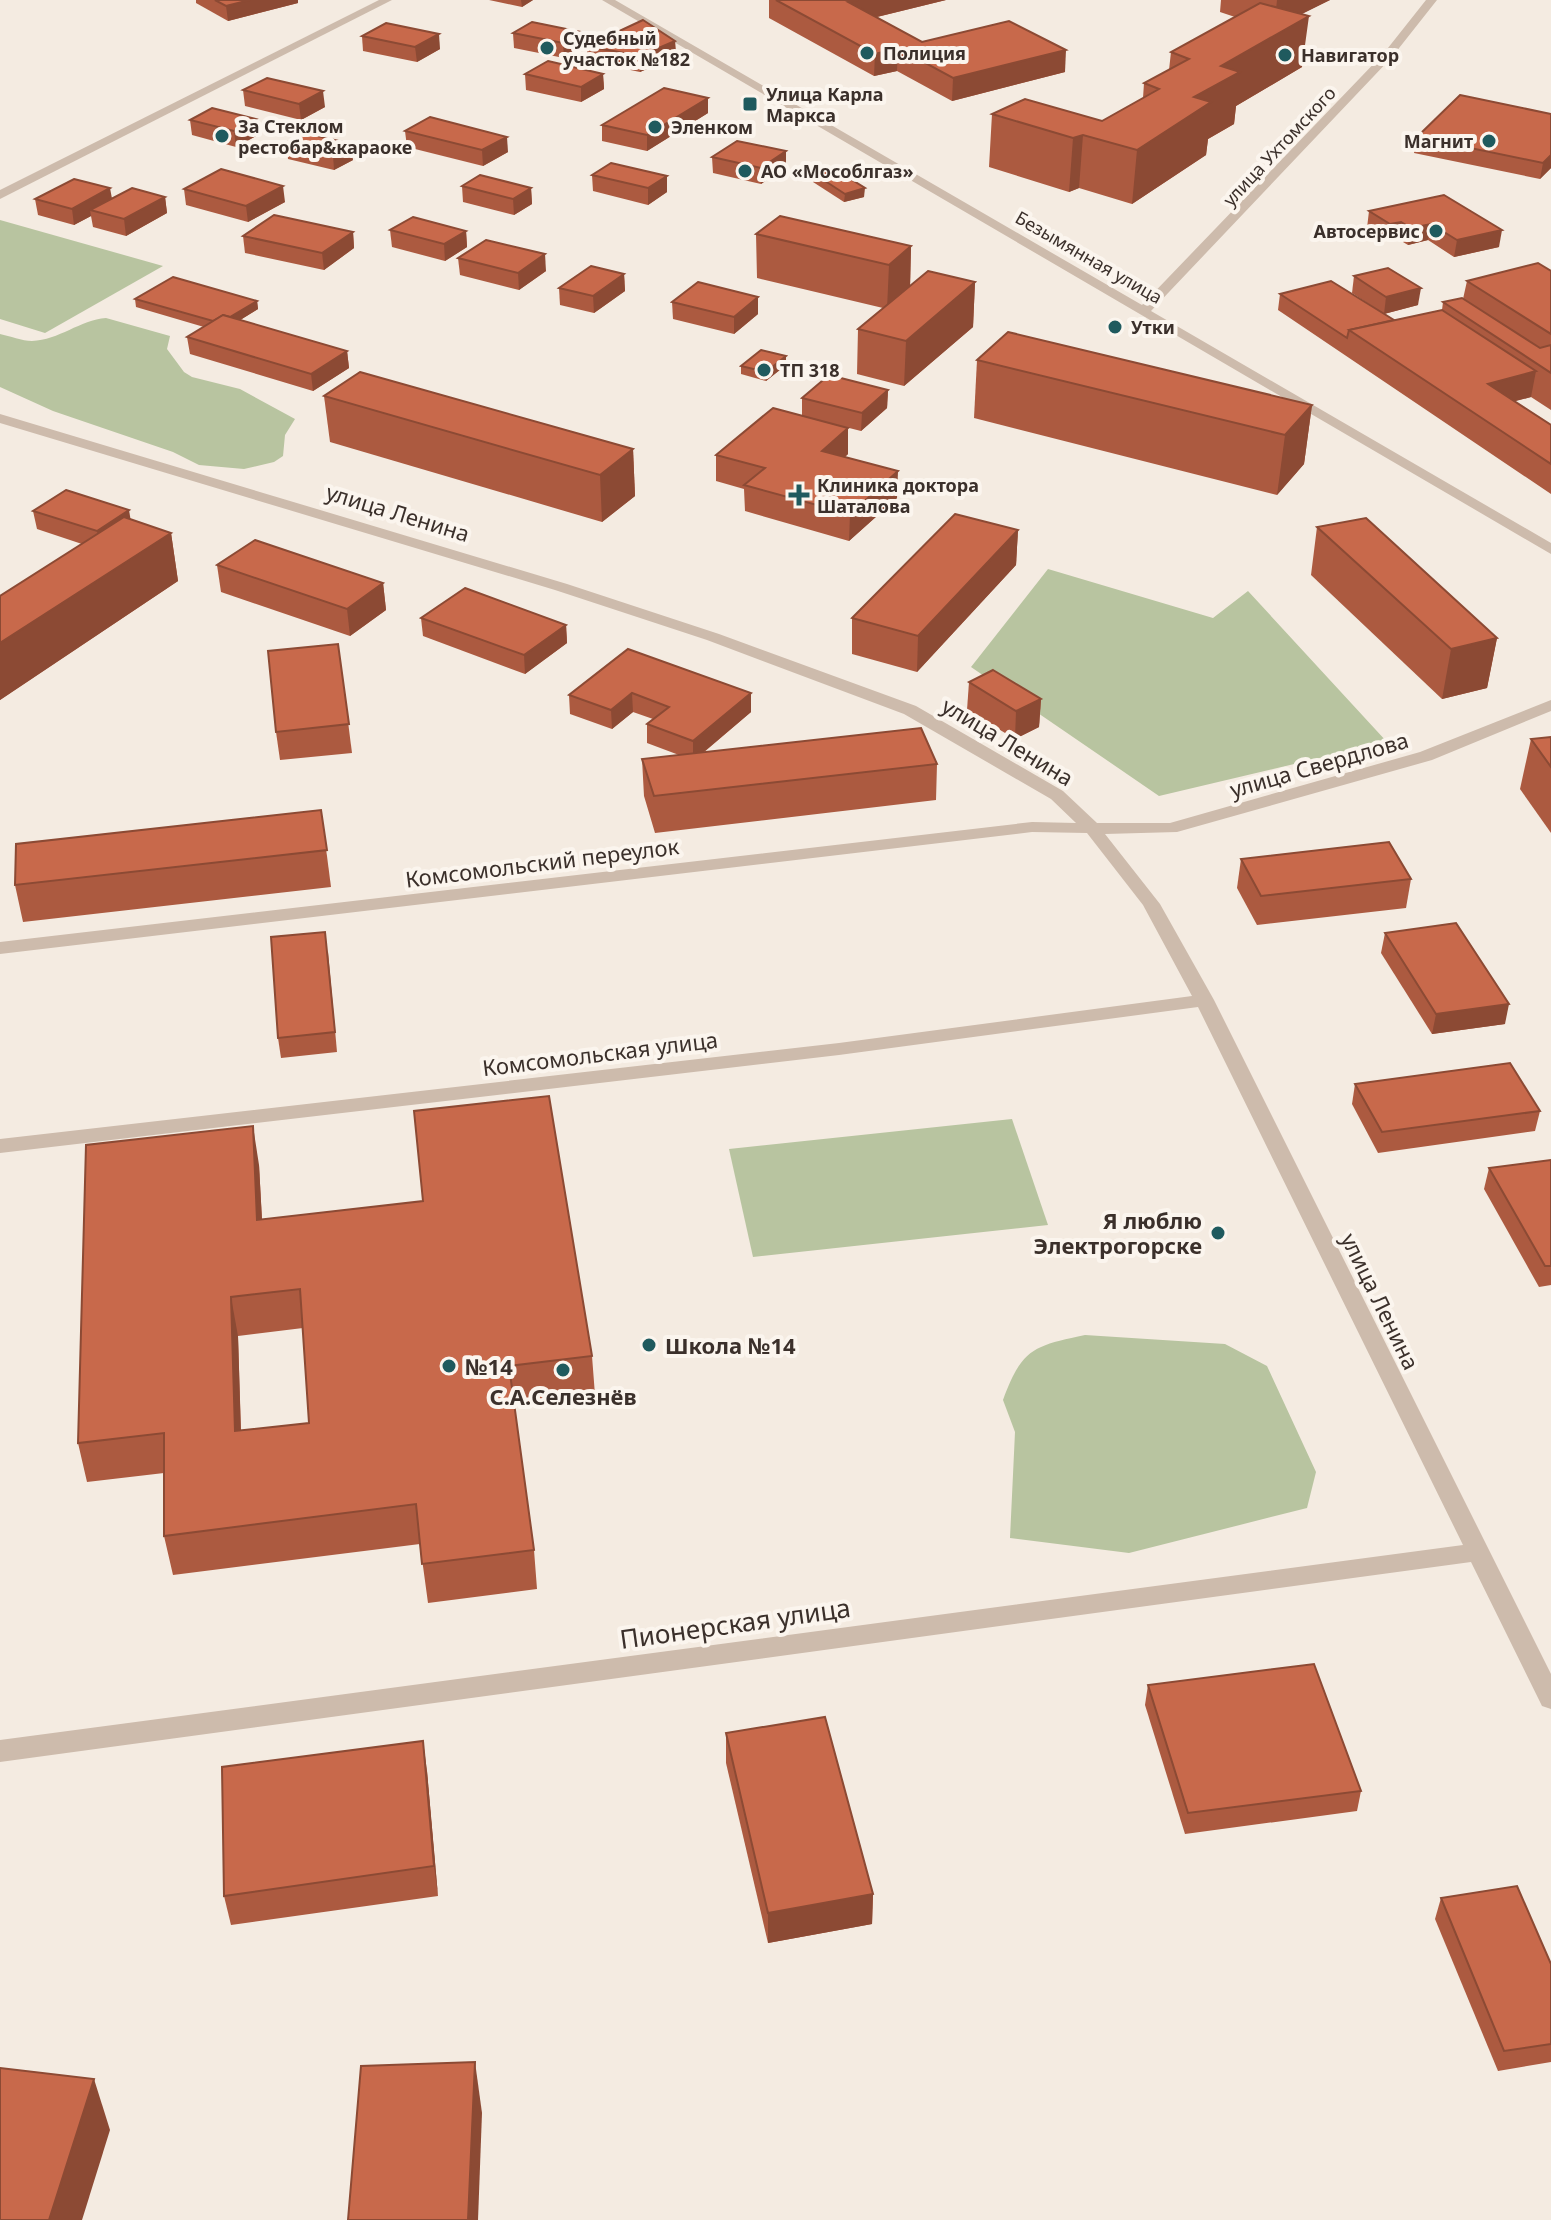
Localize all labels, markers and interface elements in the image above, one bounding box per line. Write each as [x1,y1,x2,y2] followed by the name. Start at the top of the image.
[562,26,690,71] place label: Судебный участок №182
[538,39,556,57] marker: Судебный участок №182
[883,41,966,65] place label: Полиция
[1301,43,1399,67] place label: Навигатор
[858,44,876,62] marker: Полиция
[1276,46,1294,64] marker: Навигатор
[1217,81,1341,211] street label: улица Ухтомского
[766,82,884,127] place label: Улица Карла Маркса
[741,95,759,113] marker: Улица Карла Маркса
[238,114,412,159] place label: За Стеклом рестобар&караоке
[671,115,753,139] place label: Эленком
[646,118,664,136] marker: Эленком
[213,127,231,145] marker: За Стеклом рестобар&караоке
[1404,129,1473,153] place label: Магнит
[1480,132,1498,150] marker: Магнит
[761,159,913,183] place label: АО «Мособлгаз»
[736,162,754,180] marker: АО «Мособлгаз»
[1011,205,1167,309] street label: Безымянная улица
[1313,219,1420,243] place label: Автосервис
[1427,222,1445,240] marker: Автосервис
[1131,315,1175,339] place label: Утки
[1106,318,1124,336] marker: Утки
[780,358,840,382] place label: ТП 318
[755,361,773,379] marker: ТП 318
[817,473,979,518] place label: Клиника доктора Шаталова
[323,476,473,548] street label: улица Ленина
[788,484,810,506] marker: Клиника доктора Шаталова
[937,690,1079,792] street label: улица Ленина
[1226,724,1412,804] street label: улица Свердлова
[403,830,681,894] street label: Комсомольский переулок
[481,1024,719,1082] street label: Комсомольская улица
[1034,1205,1202,1260] place label: Я люблю Электрогорске
[1209,1224,1227,1242] marker: Я люблю Электрогорске
[1335,1228,1427,1374] street label: улица Ленина
[665,1330,796,1360] place label: Школа №14
[640,1336,658,1354] marker: Школа №14
[465,1351,513,1381] place label: №14
[440,1357,458,1375] marker: №14
[554,1361,572,1379] marker: С.А.Селезнёв
[489,1381,637,1411] place label: С.А.Селезнёв
[617,1589,853,1657] street label: Пионерская улица

